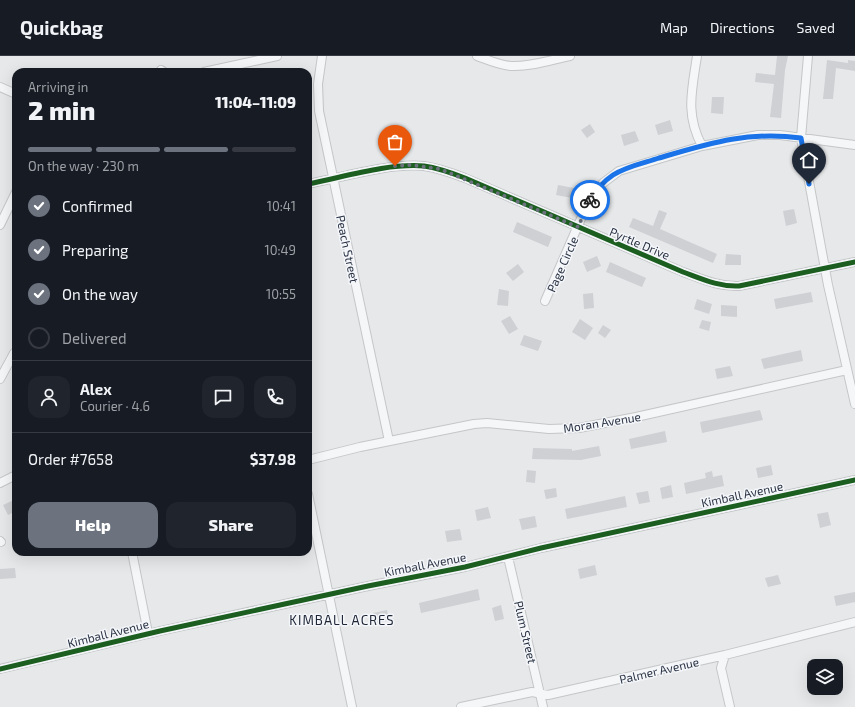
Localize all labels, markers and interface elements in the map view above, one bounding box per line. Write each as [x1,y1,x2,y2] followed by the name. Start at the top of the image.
[20,16,103,39] text: Quickbag
[660,19,688,36] text: Map
[710,19,775,36] text: Directions
[797,19,835,36] text: Saved
[28,79,88,95] text: Arriving in
[215,93,296,111] text: 11:04–11:09
[28,94,95,125] text: 2 min
[378,125,412,166] pin
[384,131,406,153] icon: bag
[792,143,826,184] pin
[798,149,820,171] icon: home
[28,158,139,174] text: On the way · 230 m
[570,180,610,220] courier
[579,189,601,211] icon: bike
[28,195,50,217] icon: check
[62,197,133,215] text: Confirmed
[267,198,296,214] text: 10:41
[334,214,362,285] street label: Peach Street
[608,224,672,262] street label: Pyrtle Drive
[543,234,581,294] street label: Page Circle
[28,239,50,261] icon: check
[62,241,128,259] text: Preparing
[264,242,296,258] text: 10:49
[28,283,50,305] icon: check
[62,285,138,303] text: On the way
[266,286,296,302] text: 10:55
[62,329,127,347] text: Delivered
[28,376,70,418] button: person
[202,376,244,418] button: chat
[254,376,296,418] button: phone
[80,380,112,398] text: Alex
[80,398,150,414] text: Courier · 4.6
[562,409,642,435] street label: Moran Avenue
[28,450,113,468] text: Order #7658
[250,450,296,468] text: $37.98
[700,478,784,510] street label: Kimball Avenue
[28,502,158,548] button: Help
[166,502,296,548] button: Share
[383,549,467,579] street label: Kimball Avenue
[512,599,540,665] street label: Plum Street
[289,612,395,628] district label: KIMBALL ACRES
[66,616,150,650] street label: Kimball Avenue
[618,654,700,686] street label: Palmer Avenue
[807,659,843,695] map controls
[807,659,843,695] button: layers

